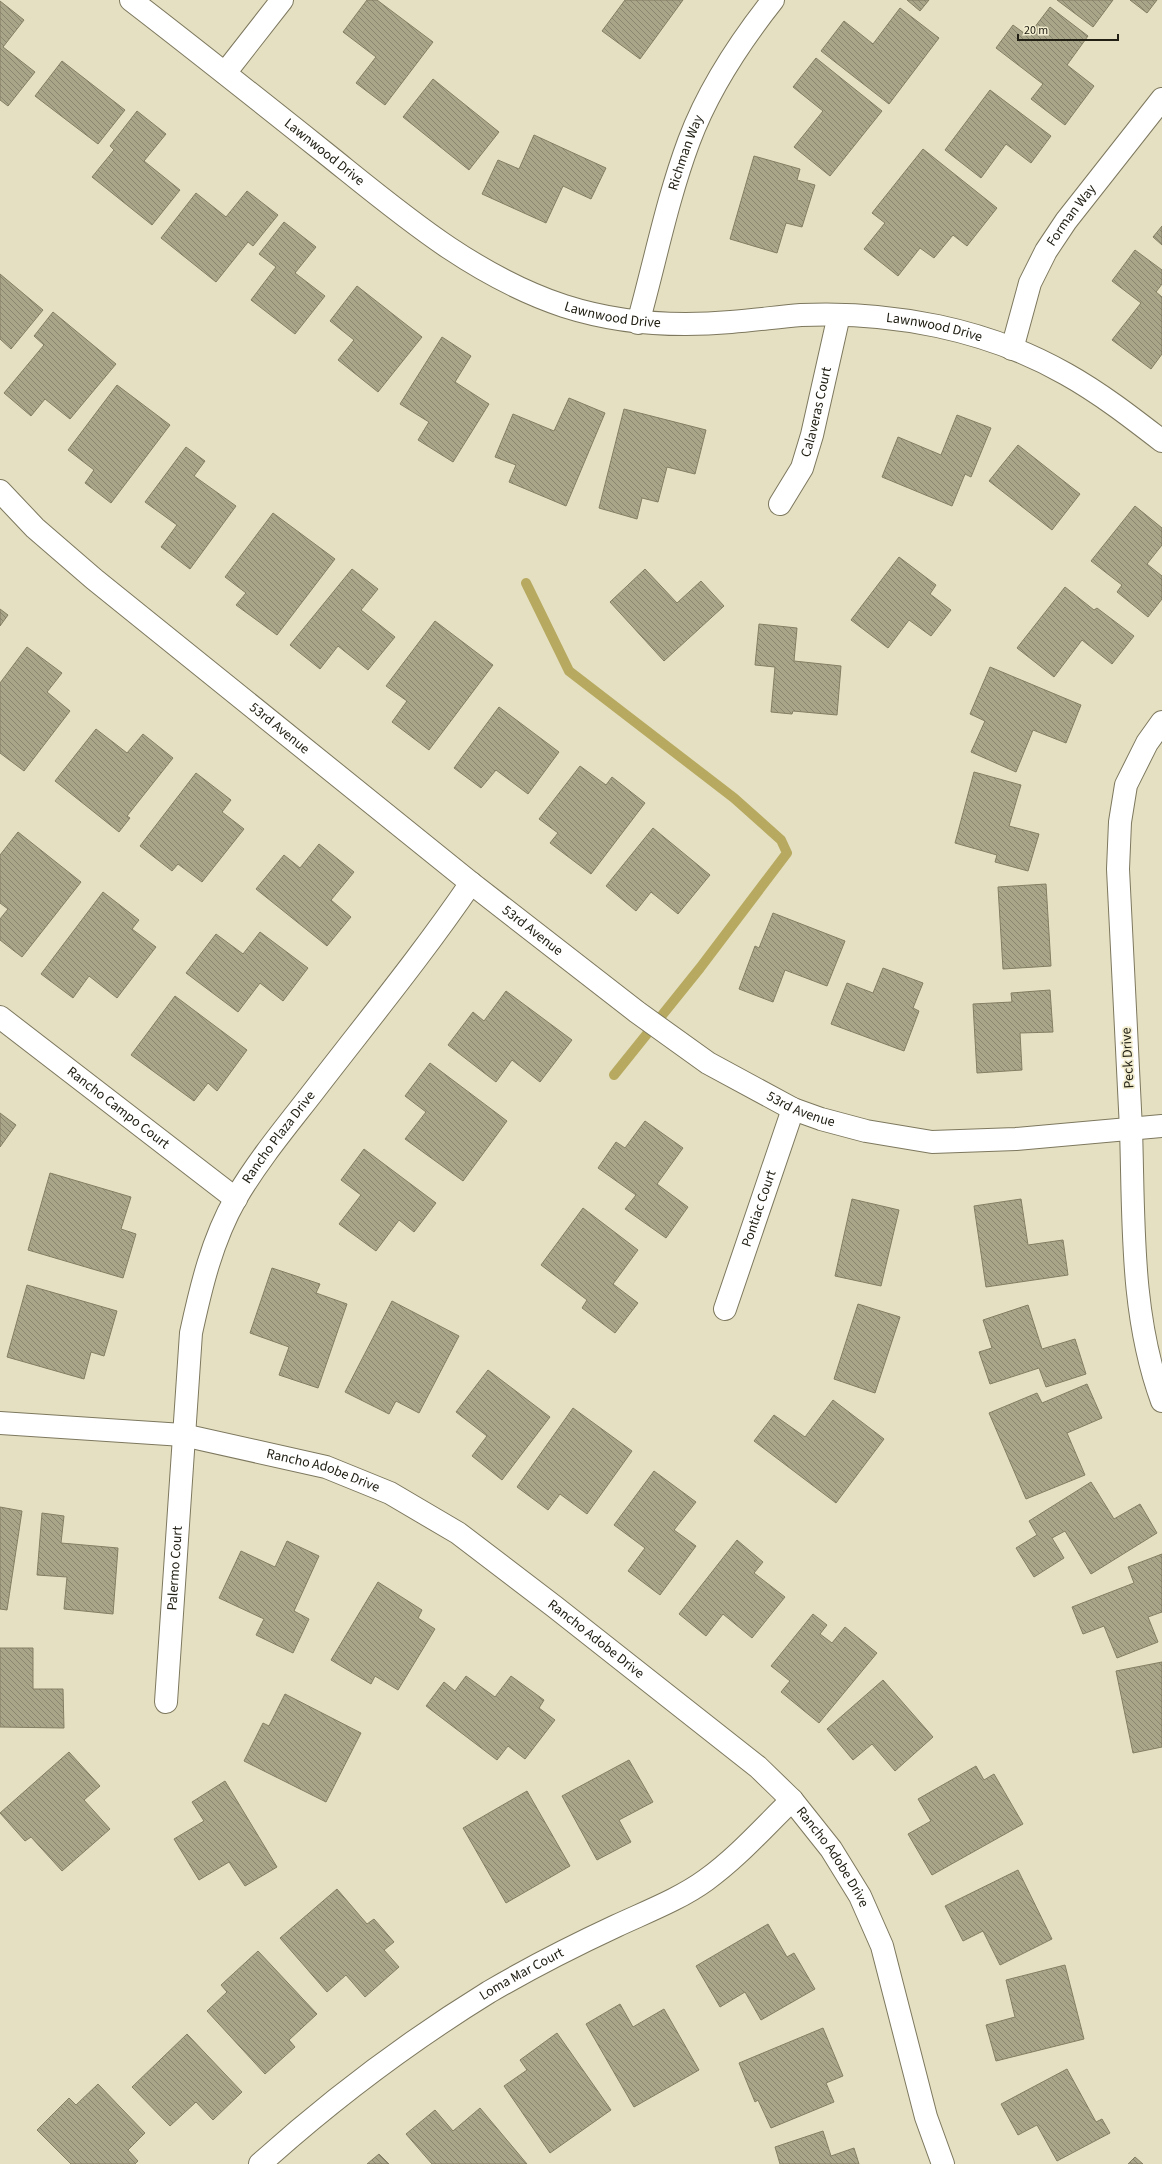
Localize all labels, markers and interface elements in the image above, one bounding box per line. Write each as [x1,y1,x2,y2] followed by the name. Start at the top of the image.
[1018,16,1118,42] scale bar
[1024,22,1048,39] text: 20 m
[663,111,709,193] street label: Richman Way
[280,114,369,191] street label: Lawnwood Drive
[1042,180,1101,250] street label: Forman Way
[562,297,661,333] street label: Lawnwood Drive
[885,308,985,347] street label: Lawnwood Drive
[796,365,837,460] street label: Calaveras Court
[245,698,314,759] street label: 53rd Avenue
[498,901,567,961] street label: 53rd Avenue
[1116,1027,1140,1089] street label: Peck Drive
[62,1062,174,1154] street label: Rancho Campo Court
[237,1087,320,1188] street label: Rancho Plaza Drive
[763,1087,837,1132] street label: 53rd Avenue
[737,1167,782,1250] street label: Pontiac Court
[264,1444,383,1498] street label: Rancho Adobe Drive
[162,1525,188,1611] street label: Palermo Court
[543,1595,648,1684] street label: Rancho Adobe Drive
[791,1803,874,1910] street label: Rancho Adobe Drive
[476,1943,568,2005] street label: Loma Mar Court

